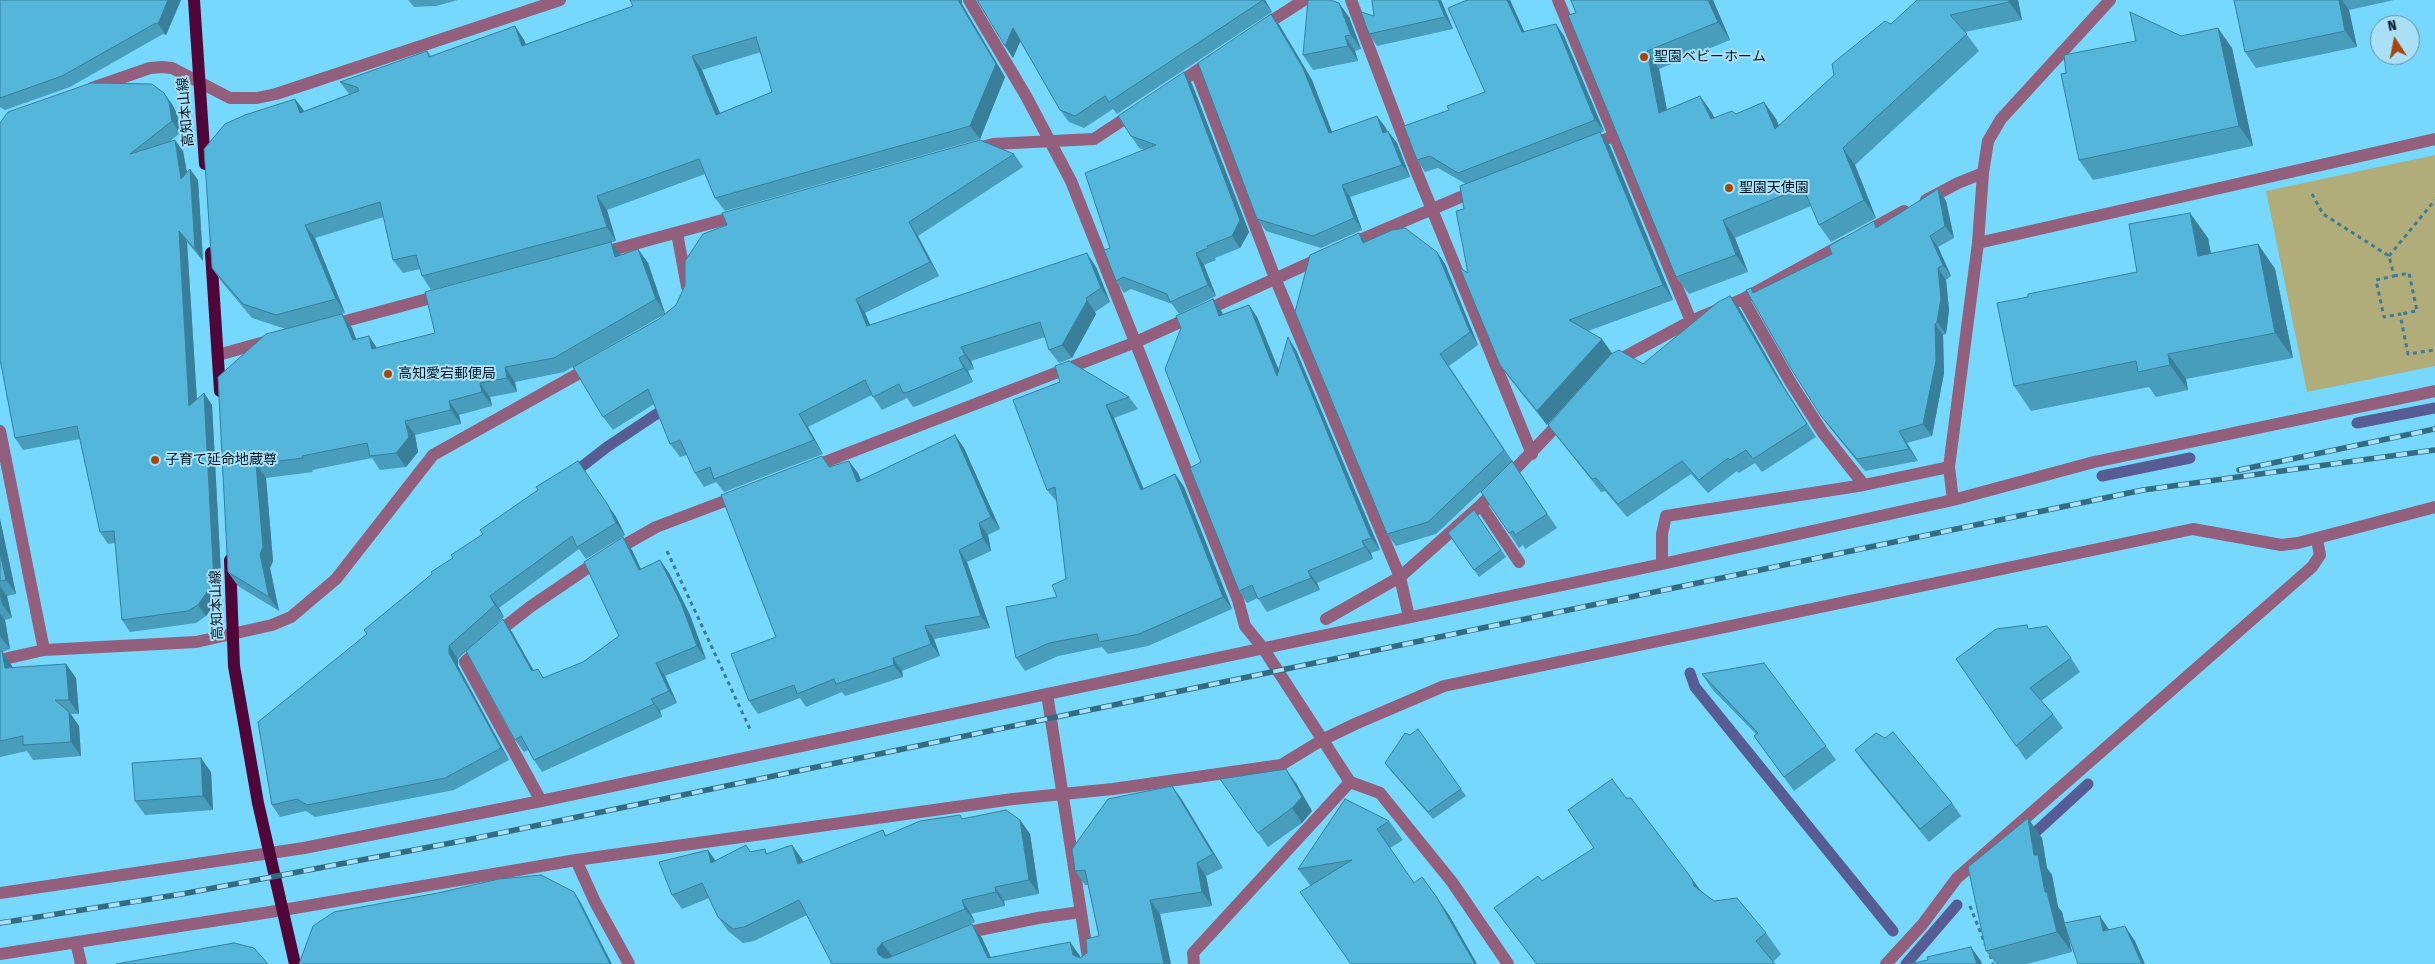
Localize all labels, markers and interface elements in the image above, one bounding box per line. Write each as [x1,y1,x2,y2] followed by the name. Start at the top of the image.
[2370,15,2420,65] north arrow
[2386,17,2398,35] text: N
[1654,49,1766,65] place label: 聖園ベビーホーム
[1638,51,1650,63] marker: 聖園ベビーホーム
[175,76,197,148] street label: 高知本山線
[1739,180,1809,196] place label: 聖園天使園
[1723,182,1735,194] marker: 聖園天使園
[398,366,496,382] place label: 高知愛宕郵便局
[382,368,394,380] marker: 高知愛宕郵便局
[165,452,277,468] place label: 子育て延命地蔵尊
[149,454,161,466] marker: 子育て延命地蔵尊
[207,570,227,640] street label: 高知本山線

